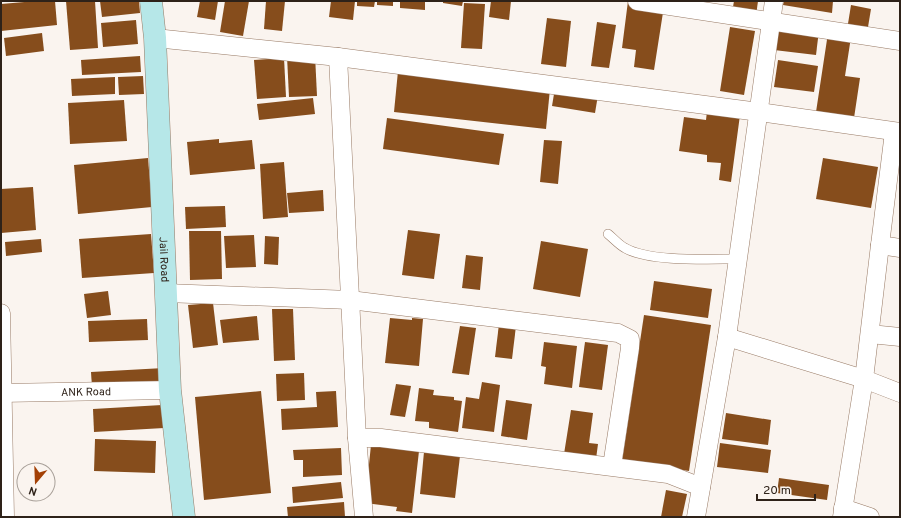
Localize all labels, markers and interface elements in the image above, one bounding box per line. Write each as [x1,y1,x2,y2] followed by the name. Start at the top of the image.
[155,237,171,283] street label: Jail Road
[61,385,111,400] street label: ANK Road
[16,462,56,502] north arrow
[757,476,815,502] scale bar
[27,483,39,498] text: N
[763,483,791,499] text: 20 m

